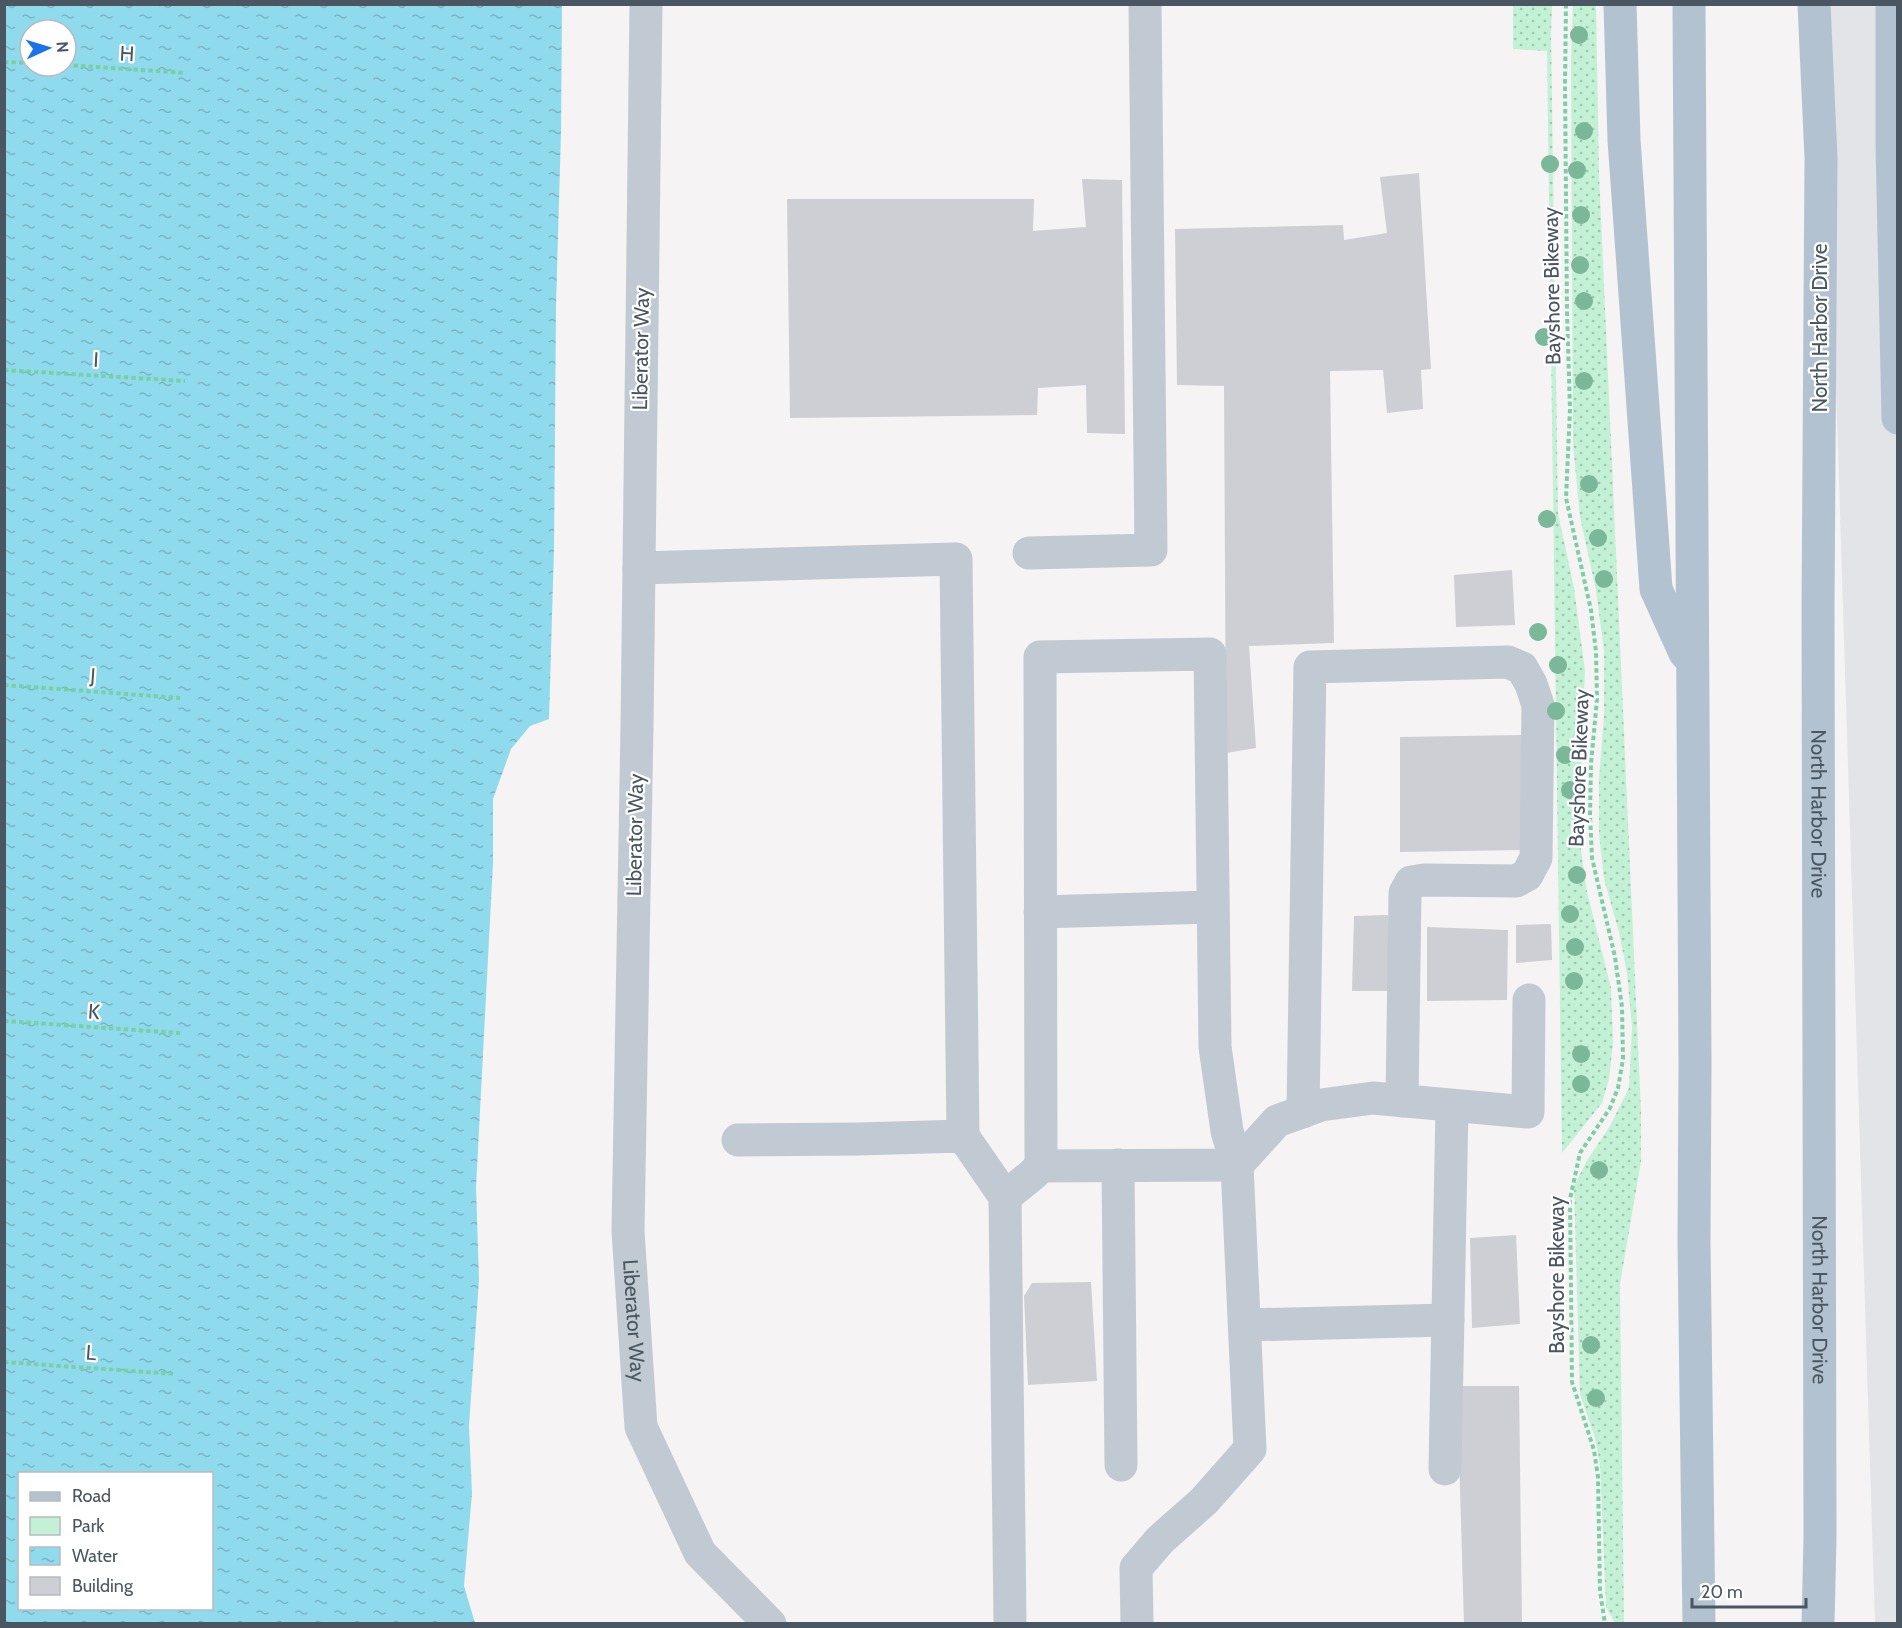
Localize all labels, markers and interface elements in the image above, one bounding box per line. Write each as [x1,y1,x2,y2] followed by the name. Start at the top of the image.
[18,18,78,78] north arrow
[53,41,72,53] text: N
[119,41,135,66] street label: H
[1538,206,1565,365] street label: Bayshore Bikeway
[1807,243,1832,412] street label: North Harbor Drive
[627,287,654,411] street label: Liberator Way
[93,347,99,372] street label: I
[88,663,97,688] street label: J
[1563,688,1594,847] street label: Bayshore Bikeway
[1806,729,1832,899] street label: North Harbor Drive
[621,773,648,897] street label: Liberator Way
[87,999,101,1024] street label: K
[1544,1196,1569,1354] street label: Bayshore Bikeway
[1807,1215,1833,1385] street label: North Harbor Drive
[618,1258,651,1383] street label: Liberator Way
[85,1340,98,1365] street label: L
[18,1472,213,1610] legend
[72,1485,111,1507] text: Road
[72,1515,105,1537] text: Park
[72,1545,118,1567] text: Water
[1692,1571,1806,1609] scale bar
[72,1575,134,1597] text: Building
[1701,1581,1743,1603] text: 20 m

